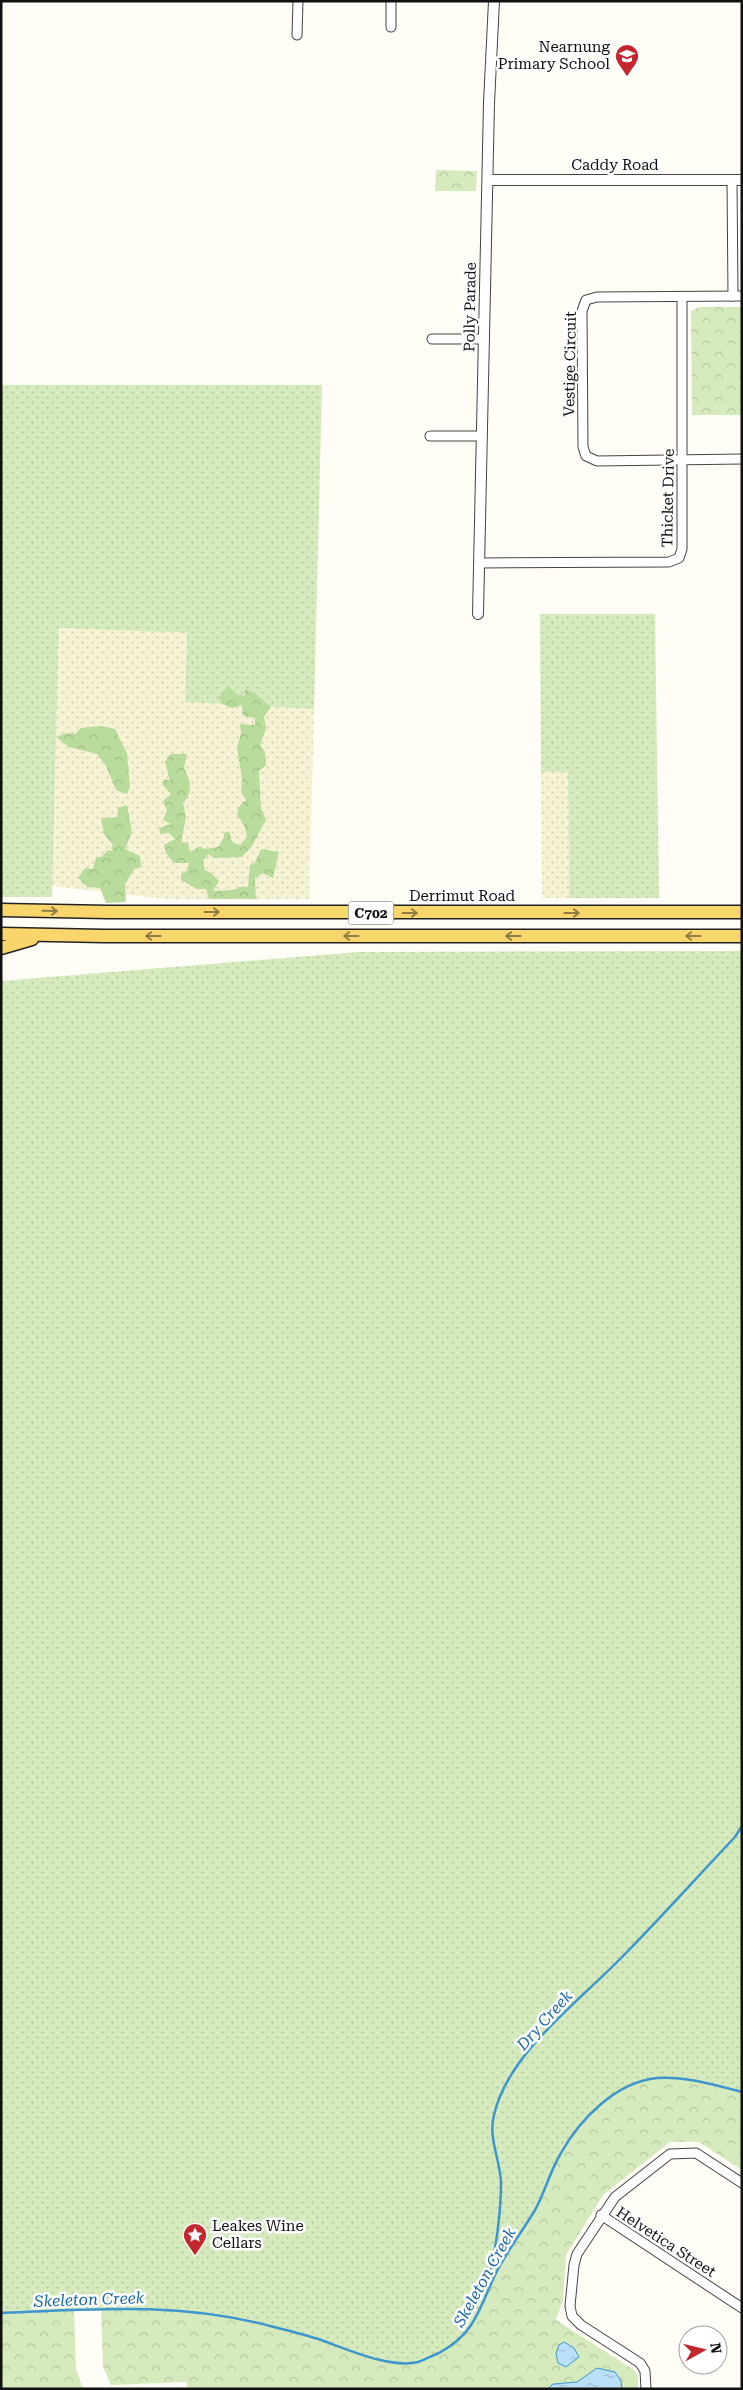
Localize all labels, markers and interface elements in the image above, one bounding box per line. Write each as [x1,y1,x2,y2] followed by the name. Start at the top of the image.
[498,38,610,73] place label: Nearnung Primary School
[614,43,640,77] school or university icon: Nearnung Primary School
[571,156,659,174] street label: Caddy Road
[460,262,480,352] street label: Polly Parade
[560,311,580,417] street label: Vestige Circuit
[658,448,678,548] street label: Thicket Drive
[409,887,515,905] street label: Derrimut Road
[348,901,394,924] road number: C702
[42,906,58,916] one-way arrow
[204,907,220,917] one-way arrow
[402,908,418,918] one-way arrow
[564,908,580,918] one-way arrow
[145,931,162,941] one-way arrow
[343,931,359,941] one-way arrow
[505,931,522,941] one-way arrow
[685,931,702,941] one-way arrow
[512,1986,576,2055] water label: Dry Creek
[613,2203,720,2281] street label: Helvetica Street
[212,2217,304,2252] place label: Leakes Wine Cellars
[182,2222,208,2256] place icon: Leakes Wine Cellars
[449,2224,520,2331] water label: Skeleton Creek
[32,2288,145,2311] water label: Skeleton Creek
[678,2325,728,2375] north arrow
[707,2342,725,2355] text: N

